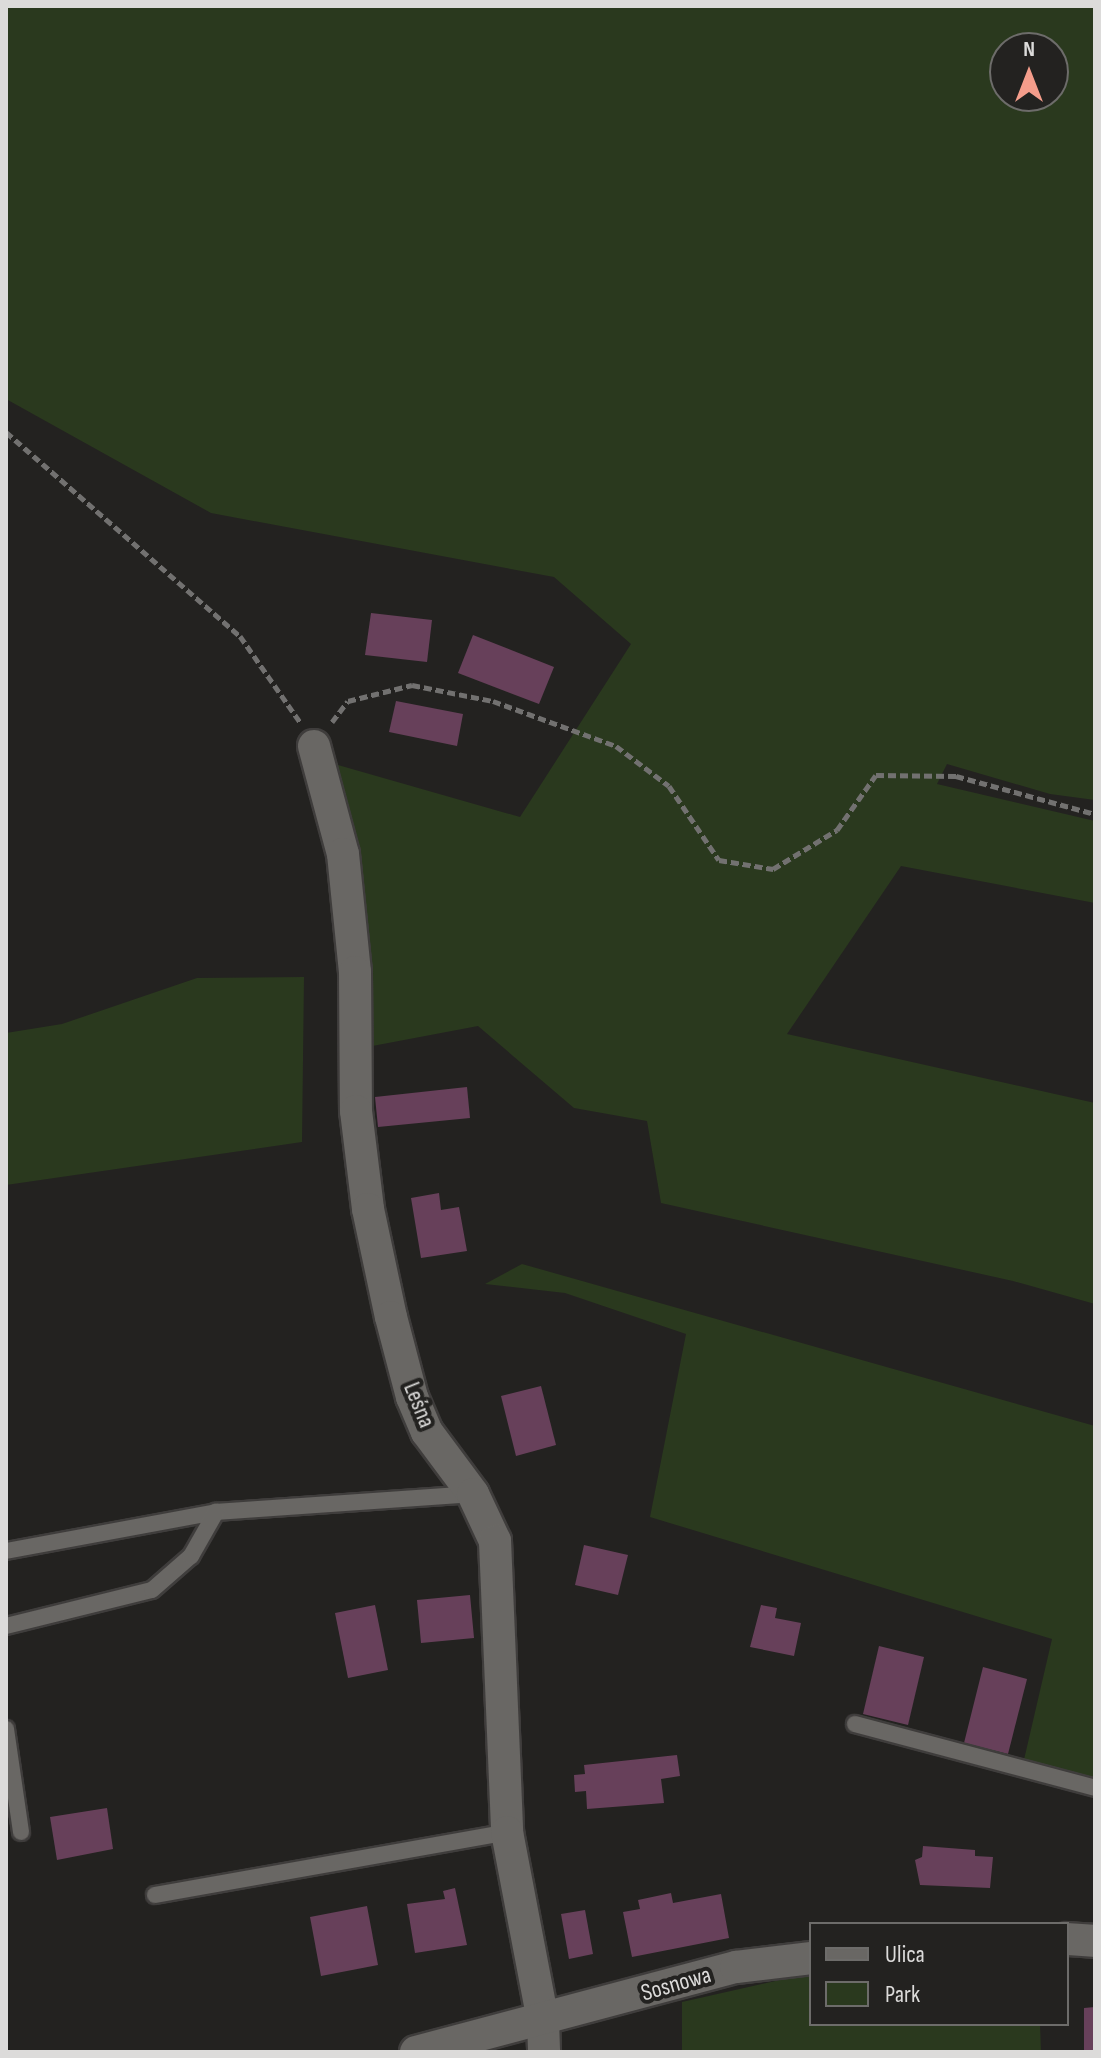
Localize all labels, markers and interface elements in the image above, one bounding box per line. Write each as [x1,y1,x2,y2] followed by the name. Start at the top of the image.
[989,32,1069,112] north arrow
[1023,36,1035,63] text: N
[397,1378,441,1432] street label: Leśna
[809,1922,1069,2026] legend
[885,1940,925,1969] text: Ulica
[638,1960,714,2008] street label: Sosnowa
[885,1980,920,2009] text: Park

